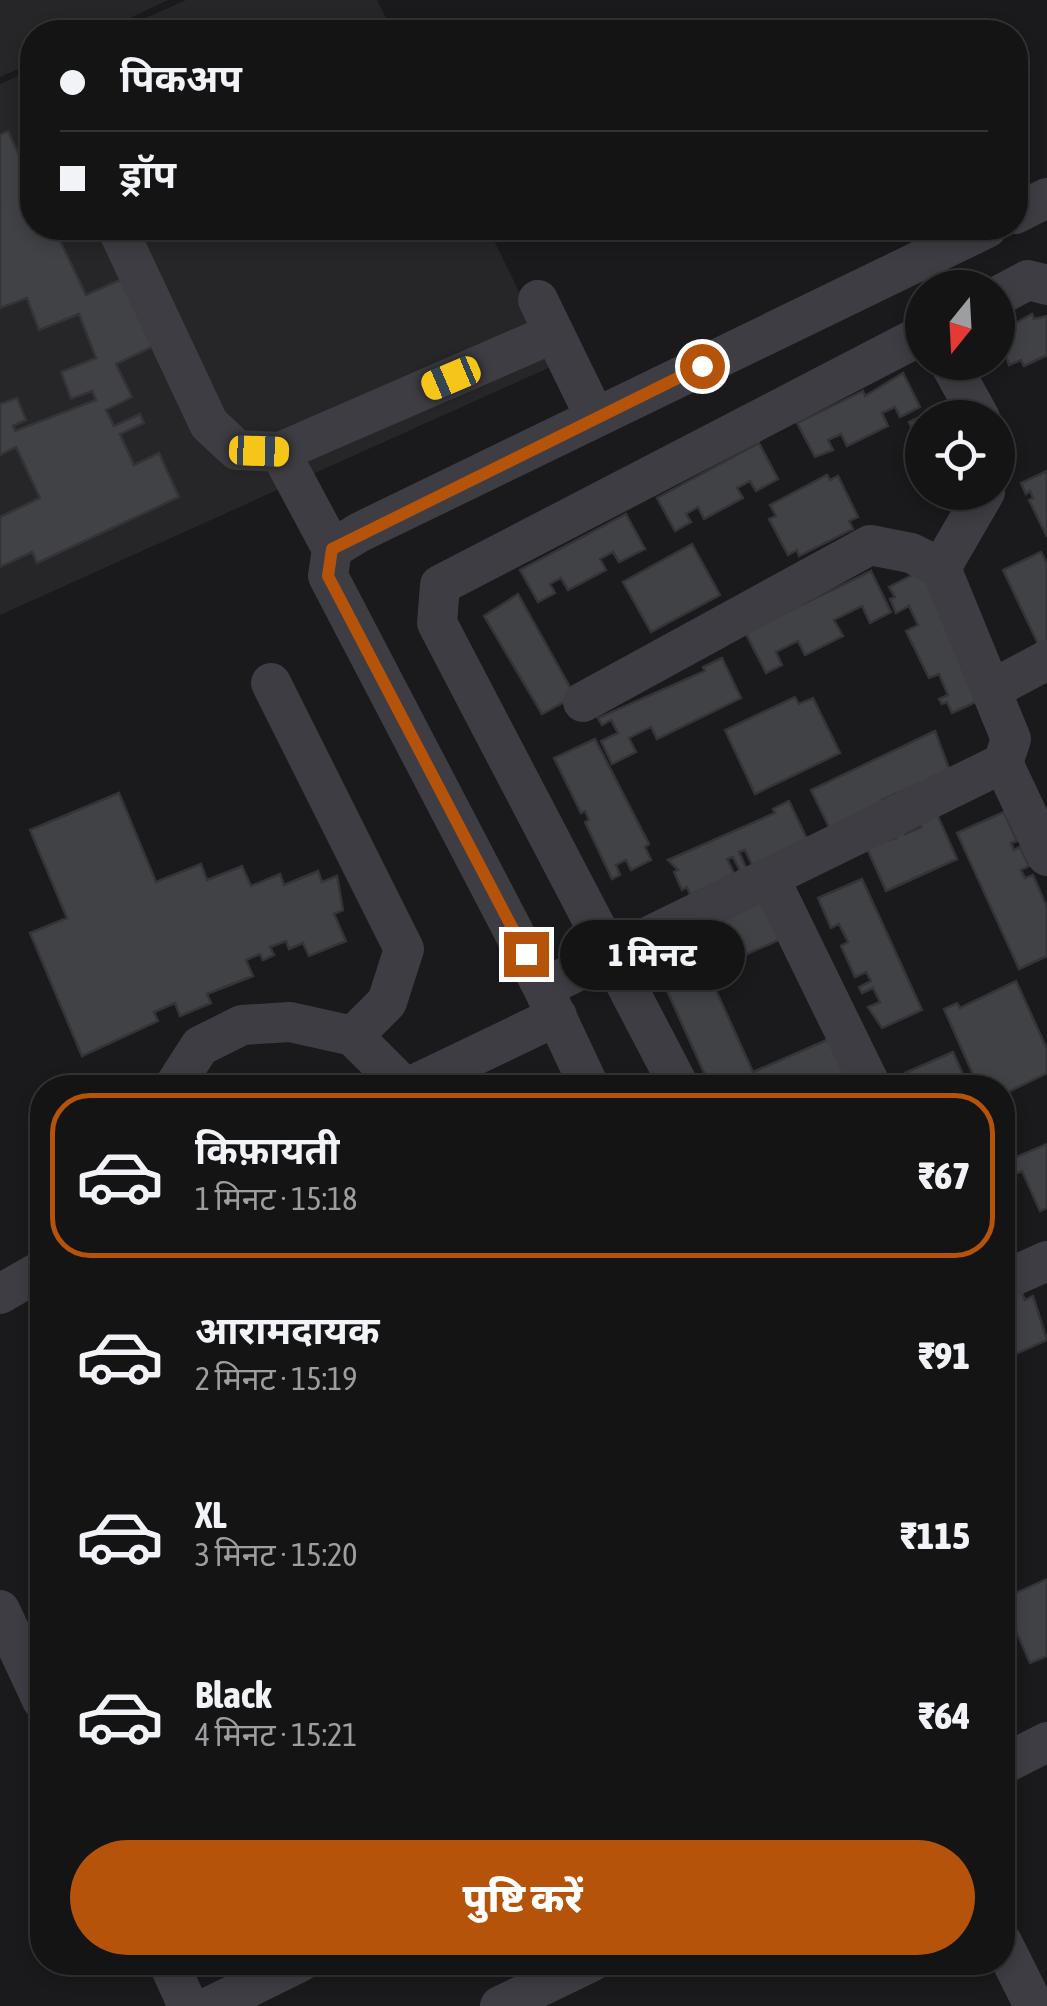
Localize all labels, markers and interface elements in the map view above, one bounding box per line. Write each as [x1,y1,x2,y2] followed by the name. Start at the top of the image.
[120,57,242,100] text: पिकअप
[120,153,176,196] text: ड्रॉप
[905,270,1015,380] north arrow
[905,270,1015,510] map controls
[680,344,725,389] route start
[418,352,484,404] car
[905,400,1015,510] button: locate
[228,435,290,467] car
[561,919,746,989] callout: 1 मिनट
[504,932,549,977] route end
[608,936,697,973] text: 1 मिनट
[195,1129,339,1172] text: किफ़ायती
[75,1131,165,1221] icon: car
[918,1154,970,1197] text: ₹67
[195,1180,357,1217] text: 1 मिनट · 15:18
[195,1309,379,1352] text: आरामदायक
[75,1311,165,1401] icon: car
[918,1334,970,1377] text: ₹91
[195,1360,357,1397] text: 2 मिनट · 15:19
[75,1491,165,1581] icon: car
[195,1493,227,1536] text: XL
[900,1514,970,1557] text: ₹115
[195,1536,357,1573] text: 3 मिनट · 15:20
[75,1671,165,1761] icon: car
[195,1673,272,1716] text: Black
[918,1694,970,1737] text: ₹64
[195,1716,357,1753] text: 4 मिनट · 15:21
[70,1840,975,1955] button: पुष्टि करें

